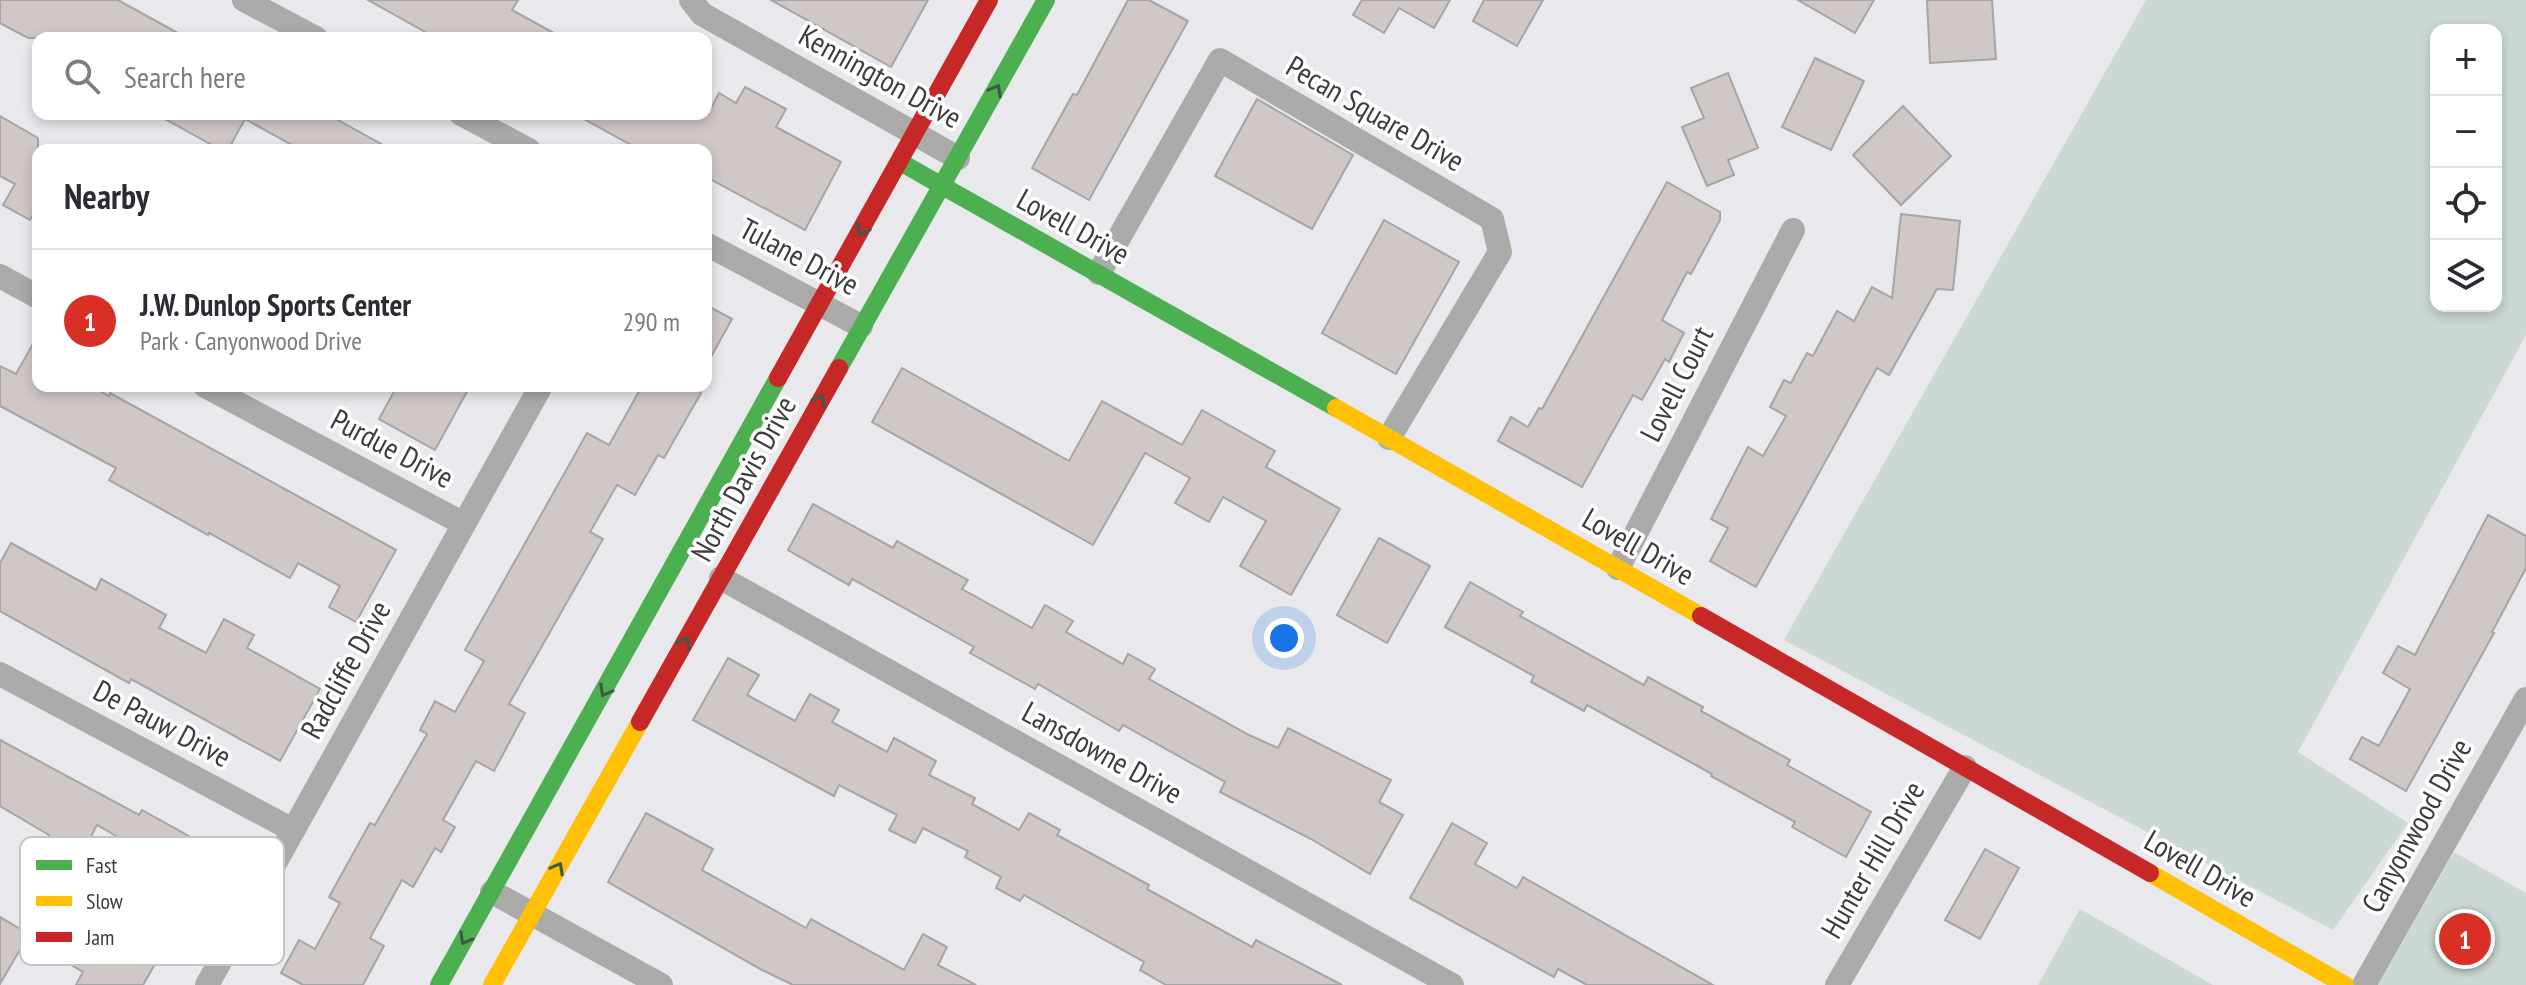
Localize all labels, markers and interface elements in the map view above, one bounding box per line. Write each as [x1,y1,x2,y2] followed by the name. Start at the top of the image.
[793,15,969,136] street label: Kennington Drive
[2430,24,2502,312] map controls
[2430,24,2502,96] button: +
[32,32,712,120] search box
[1280,46,1472,179] street label: Pecan Square Drive
[60,54,104,98] icon: search
[124,57,246,96] text: Search here
[986,84,1002,98] one-way arrow
[2430,96,2502,168] button: −
[2430,168,2502,240] button: locate
[64,174,149,218] text: Nearby
[1011,179,1137,272] street label: Lovell Drive
[733,208,866,303] street label: Tulane Drive
[856,221,872,236] one-way arrow
[2430,240,2502,312] button: layers
[140,285,411,324] text: J.W. Dunlop Sports Center
[84,305,96,338] text: 1
[622,305,680,338] text: 290 m
[1630,318,1722,448] street label: Lovell Court
[140,324,362,357] text: Park · Canyonwood Drive
[681,389,804,568] street label: North Davis Drive
[810,394,826,409] one-way arrow
[325,399,461,496] street label: Purdue Drive
[1576,498,1702,593] street label: Lovell Drive
[291,593,399,745] street label: Radcliffe Drive
[1264,618,1304,658] your location
[676,636,691,650] one-way arrow
[87,670,238,775] street label: De Pauw Drive
[599,682,615,696] one-way arrow
[1016,692,1190,812] street label: Lansdowne Drive
[2352,731,2480,919] street label: Canyonwood Drive
[1811,774,1932,945] street label: Hunter Hill Drive
[2138,820,2264,915] street label: Lovell Drive
[20,837,284,965] legend
[86,851,117,879] text: Fast
[548,863,564,877] one-way arrow
[86,887,123,915] text: Slow
[2439,909,2491,969] pin: 1
[85,923,114,951] text: Jam
[459,930,475,945] one-way arrow

